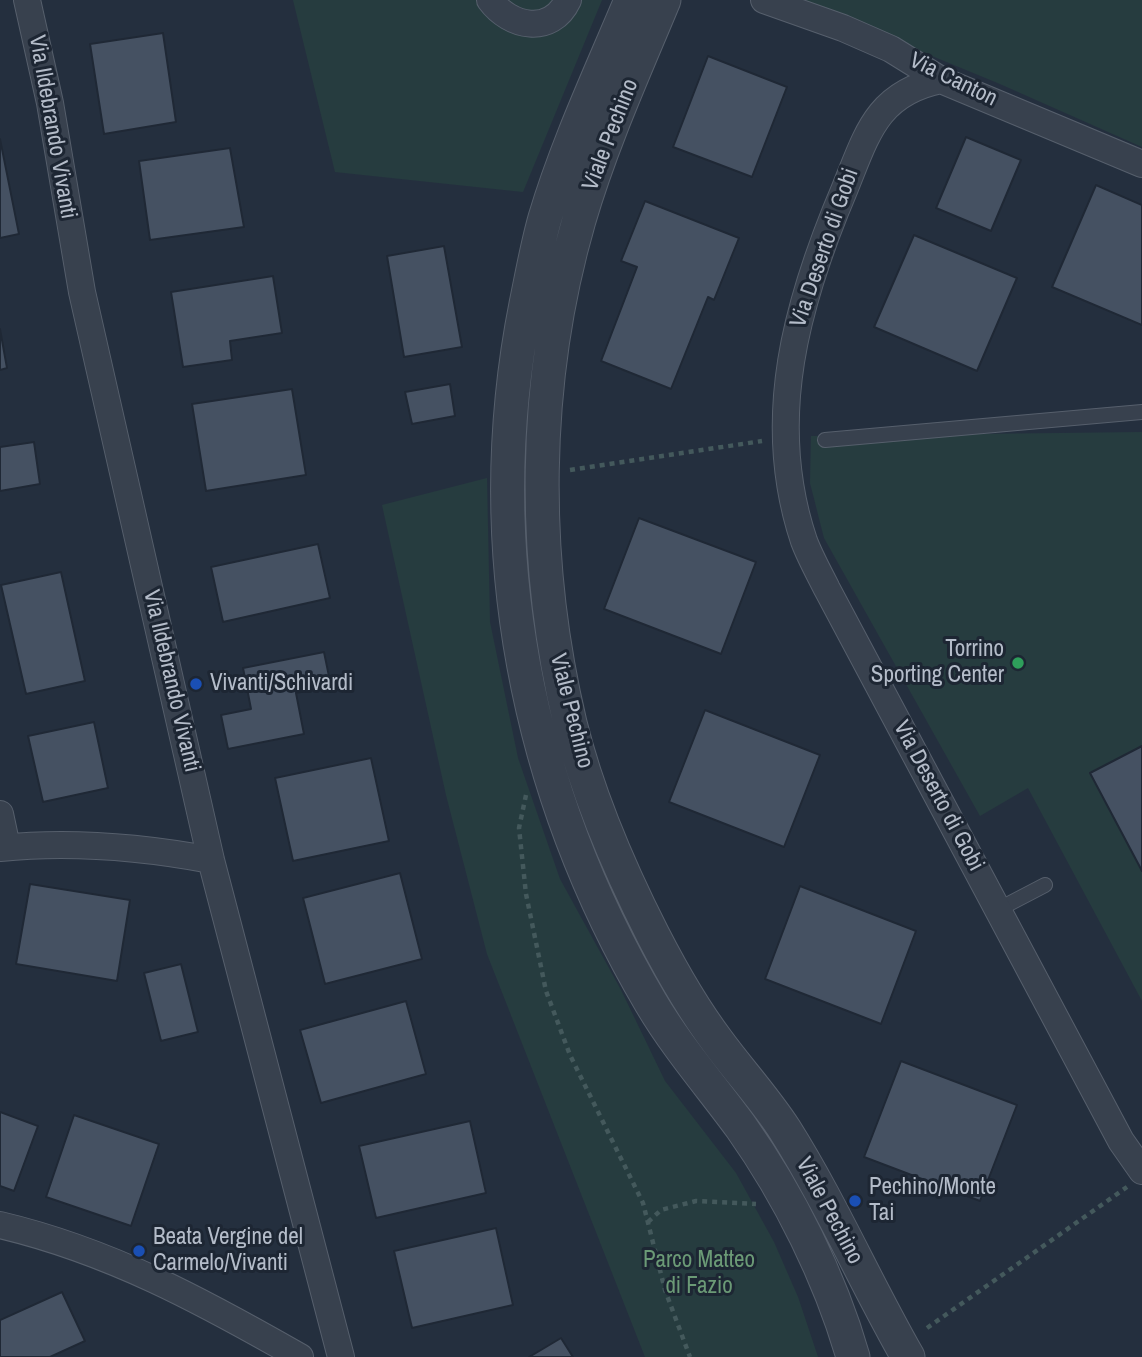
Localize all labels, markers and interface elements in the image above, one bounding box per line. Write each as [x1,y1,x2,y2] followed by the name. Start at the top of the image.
[22,33,82,221] street label: Via Ildebrando Vivanti
[905,47,1001,113] street label: Via Canton
[577,75,645,195] street label: Viale Pechino
[785,165,865,331] street label: Via Deserto di Gobi
[137,587,205,775] street label: Via Ildebrando Vivanti
[871,636,1004,690] place label: Torrino Sporting Center
[543,651,599,771] street label: Viale Pechino
[1010,655,1026,671] marker: Torrino Sporting Center
[210,670,353,698] place label: Vivanti/Schivardi
[188,676,204,692] marker: Vivanti/Schivardi
[887,716,989,876] street label: Via Deserto di Gobi
[789,1153,869,1269] street label: Viale Pechino
[869,1174,996,1228] place label: Pechino/Monte Tai
[847,1193,863,1209] marker: Pechino/Monte Tai
[153,1224,303,1278] place label: Beata Vergine del Carmelo/Vivanti
[131,1243,147,1259] marker: Beata Vergine del Carmelo/Vivanti
[643,1247,755,1301] park label: Parco Matteo di Fazio

